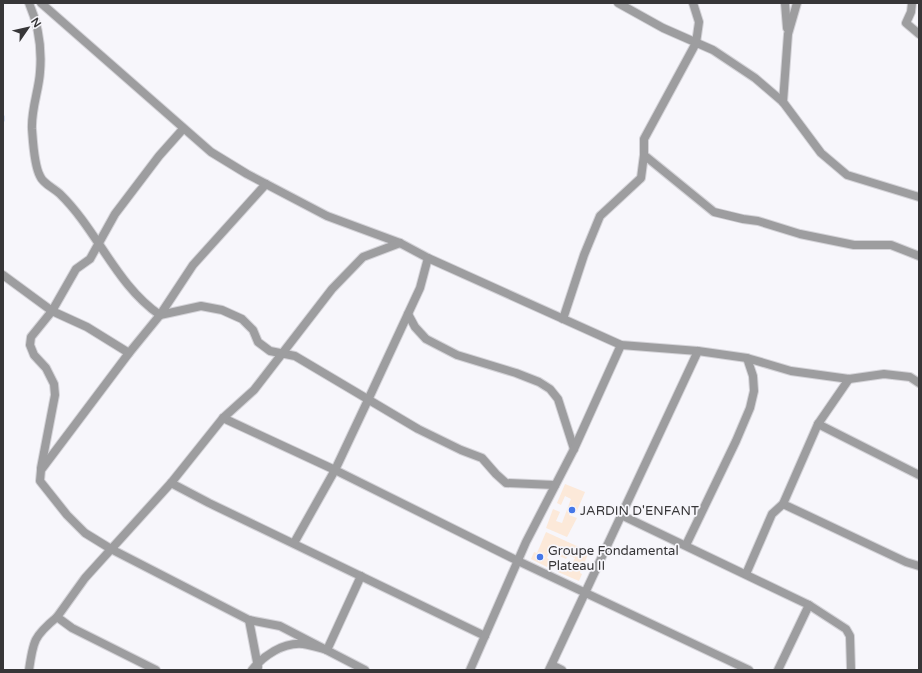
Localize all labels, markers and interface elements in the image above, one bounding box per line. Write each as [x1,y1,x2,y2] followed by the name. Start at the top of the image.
[8,8,48,48] north arrow
[28,15,44,30] text: N
[580,503,699,519] place label: JARDIN D'ENFANT
[567,505,577,515] marker: JARDIN D'ENFANT
[548,543,679,574] place label: Groupe Fondamental Plateau II
[535,552,545,562] marker: Groupe Fondamental Plateau II

